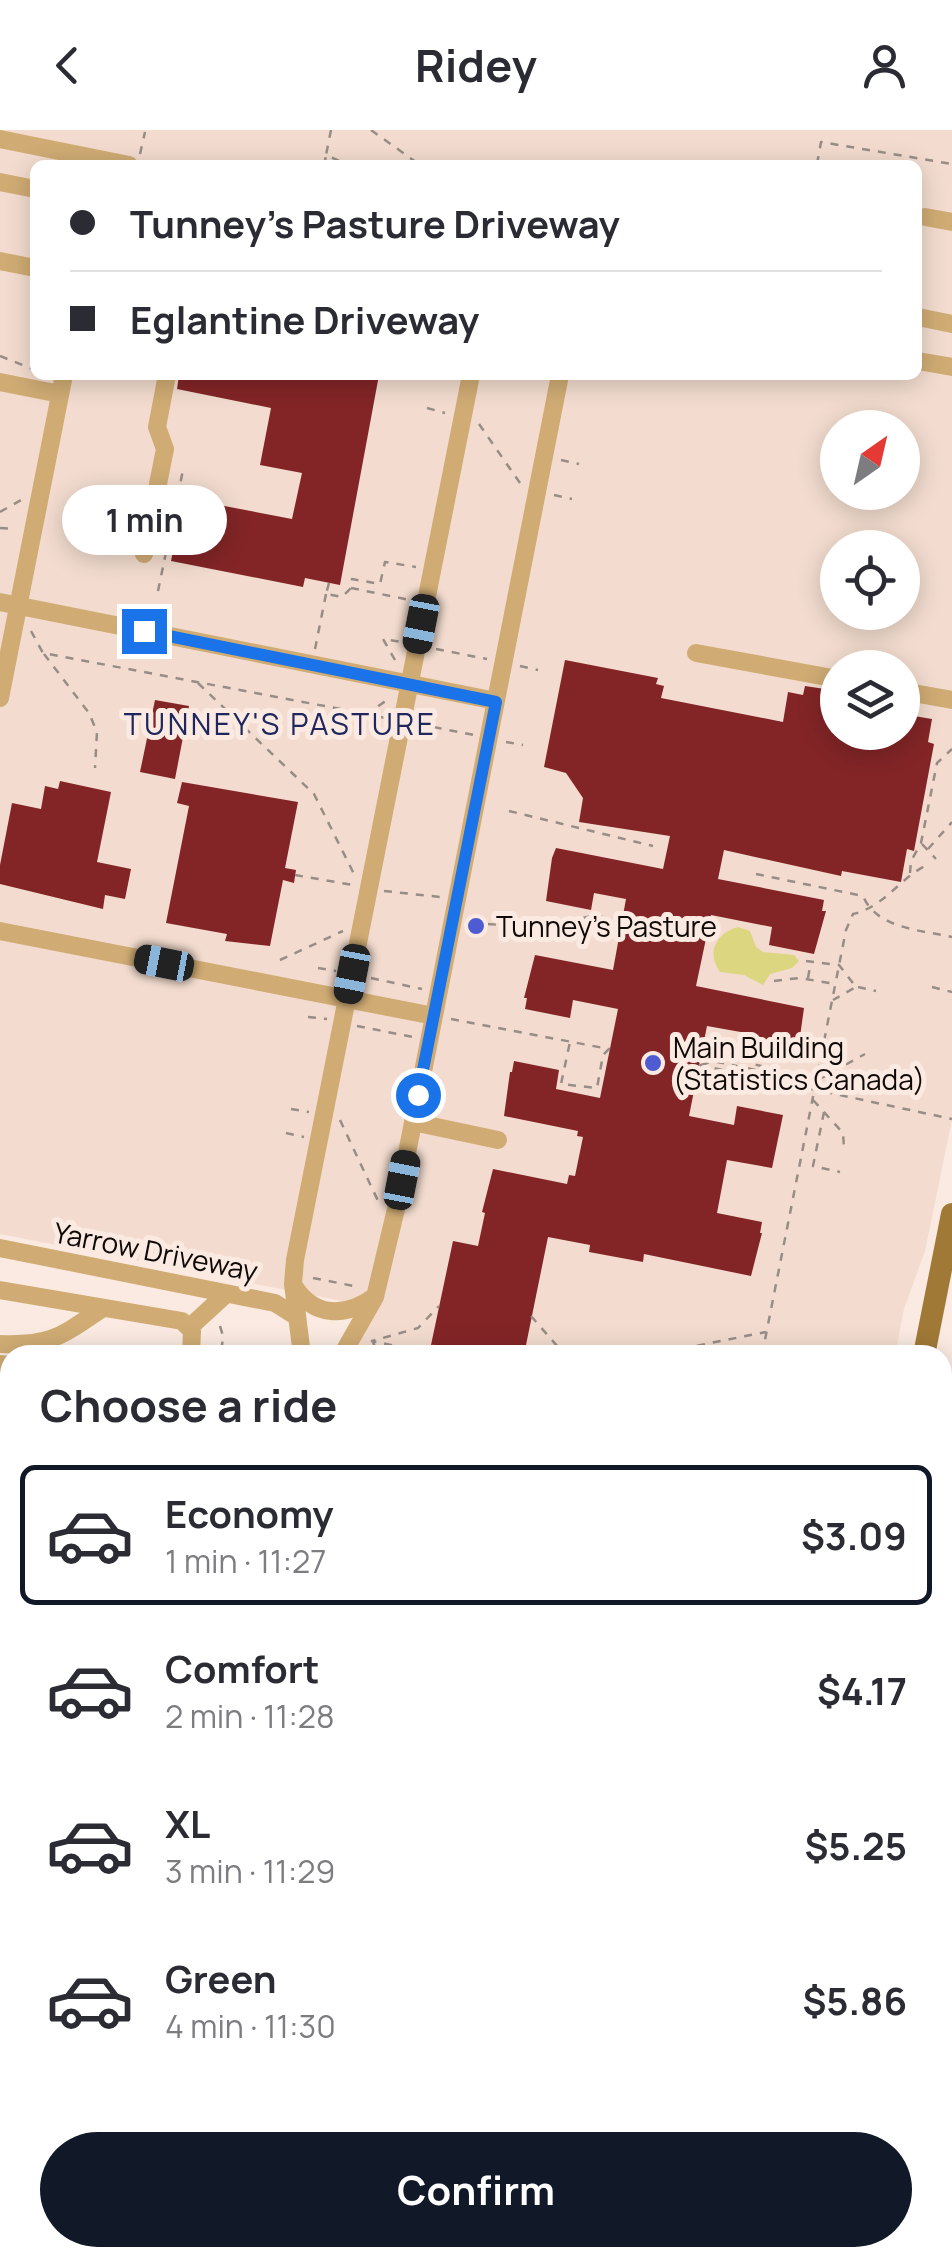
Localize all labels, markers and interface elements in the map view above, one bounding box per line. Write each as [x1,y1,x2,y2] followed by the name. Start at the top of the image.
[415,34,537,96] text: Ridey
[40,38,95,93] icon: back
[857,38,912,93] icon: person
[130,197,620,249] text: Tunney's Pasture Driveway
[130,293,479,345] text: Eglantine Driveway
[820,410,920,510] north arrow
[820,410,920,750] map controls
[62,486,226,556] callout: 1 min
[105,498,184,542] text: 1 min
[820,530,920,630] button: locate
[401,592,441,656] car
[122,609,167,654] route end
[820,650,920,750] button: layers
[124,703,436,744] district label: TUNNEY'S PASTURE
[496,907,717,945] place label: Tunney's Pasture
[465,915,487,937] marker: Tunney's Pasture
[332,942,372,1006] car
[132,943,196,983] car
[673,1028,925,1098] place label: Main Building (Statistics Canada)
[642,1052,664,1074] marker: Main Building (Statistics Canada)
[396,1073,441,1118] route start
[382,1148,422,1212] car
[51,1213,261,1289] street label: Yarrow Driveway
[40,1374,337,1436] text: Choose a ride
[165,1487,334,1539] text: Economy
[45,1490,135,1580] icon: car
[801,1509,907,1561] text: $3.09
[165,1539,326,1583] text: 1 min · 11:27
[165,1642,319,1694] text: Comfort
[45,1645,135,1735] icon: car
[817,1664,907,1716] text: $4.17
[165,1694,335,1738] text: 2 min · 11:28
[165,1797,210,1849] text: XL
[45,1800,135,1890] icon: car
[804,1819,907,1871] text: $5.25
[165,1849,335,1893] text: 3 min · 11:29
[165,1952,277,2004] text: Green
[45,1955,135,2045] icon: car
[802,1974,907,2026] text: $5.86
[165,2004,336,2048] text: 4 min · 11:30
[40,2132,912,2247] button: Confirm

